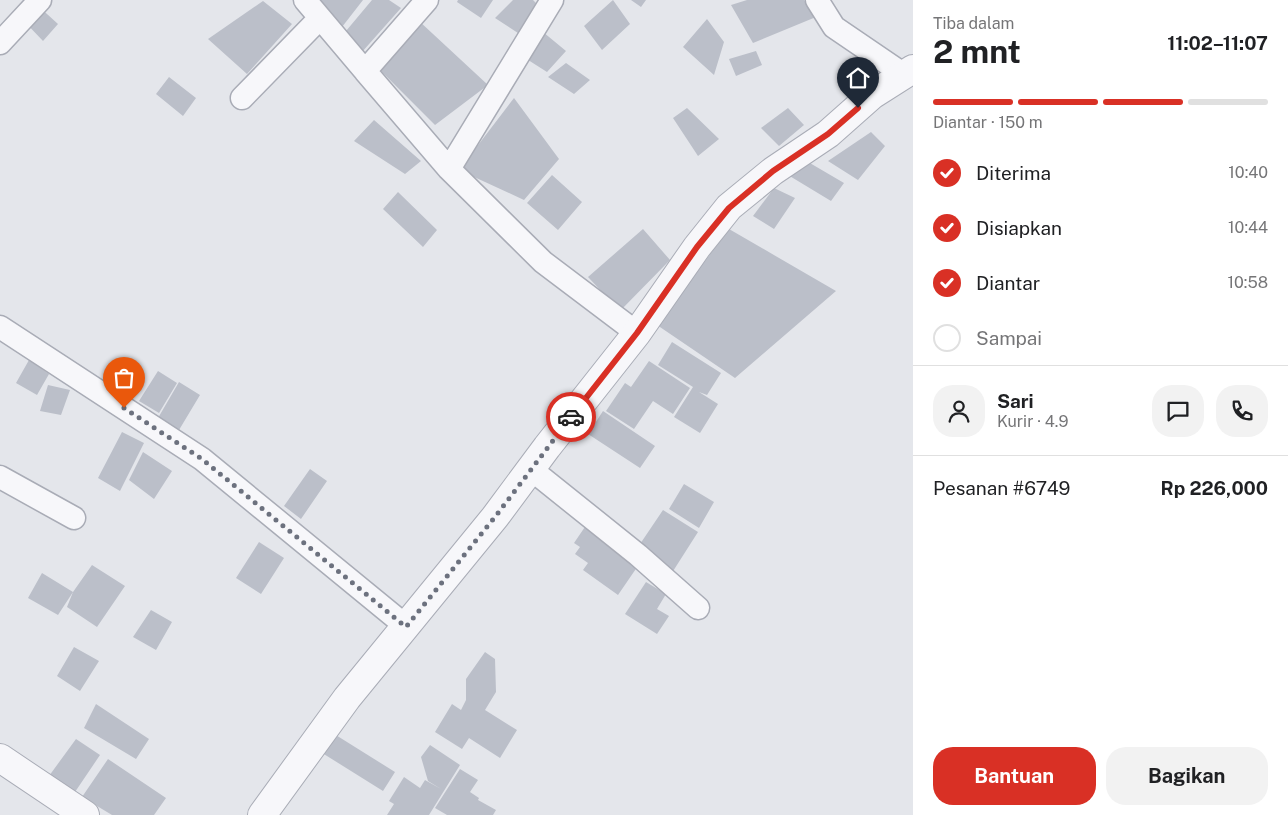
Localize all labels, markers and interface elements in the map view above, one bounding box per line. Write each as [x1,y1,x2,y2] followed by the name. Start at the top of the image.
[933,14,1014,33] text: Tiba dalam
[1167,32,1268,54] text: 11:02–11:07
[933,33,1021,70] text: 2 mnt
[837,57,879,108] pin
[844,64,872,92] icon: home
[933,113,1043,132] text: Diantar · 150 m
[933,159,961,187] icon: check
[976,162,1051,184] text: Diterima
[1228,163,1268,182] text: 10:40
[933,214,961,242] icon: check
[976,217,1062,239] text: Disiapkan
[1228,218,1268,237] text: 10:44
[933,269,961,297] icon: check
[976,272,1040,294] text: Diantar
[1227,273,1268,292] text: 10:58
[976,327,1042,349] text: Sampai
[103,357,145,408] pin
[110,364,138,392] icon: bag
[933,385,985,437] button: person
[1152,385,1204,437] button: chat
[1216,385,1268,437] button: phone
[997,390,1034,412] text: Sari
[546,392,596,442] courier
[557,403,585,431] icon: car
[997,412,1068,431] text: Kurir · 4.9
[933,477,1070,499] text: Pesanan #6749
[1161,477,1268,499] text: Rp 226,000
[933,747,1096,805] button: Bantuan
[1106,747,1268,805] button: Bagikan

